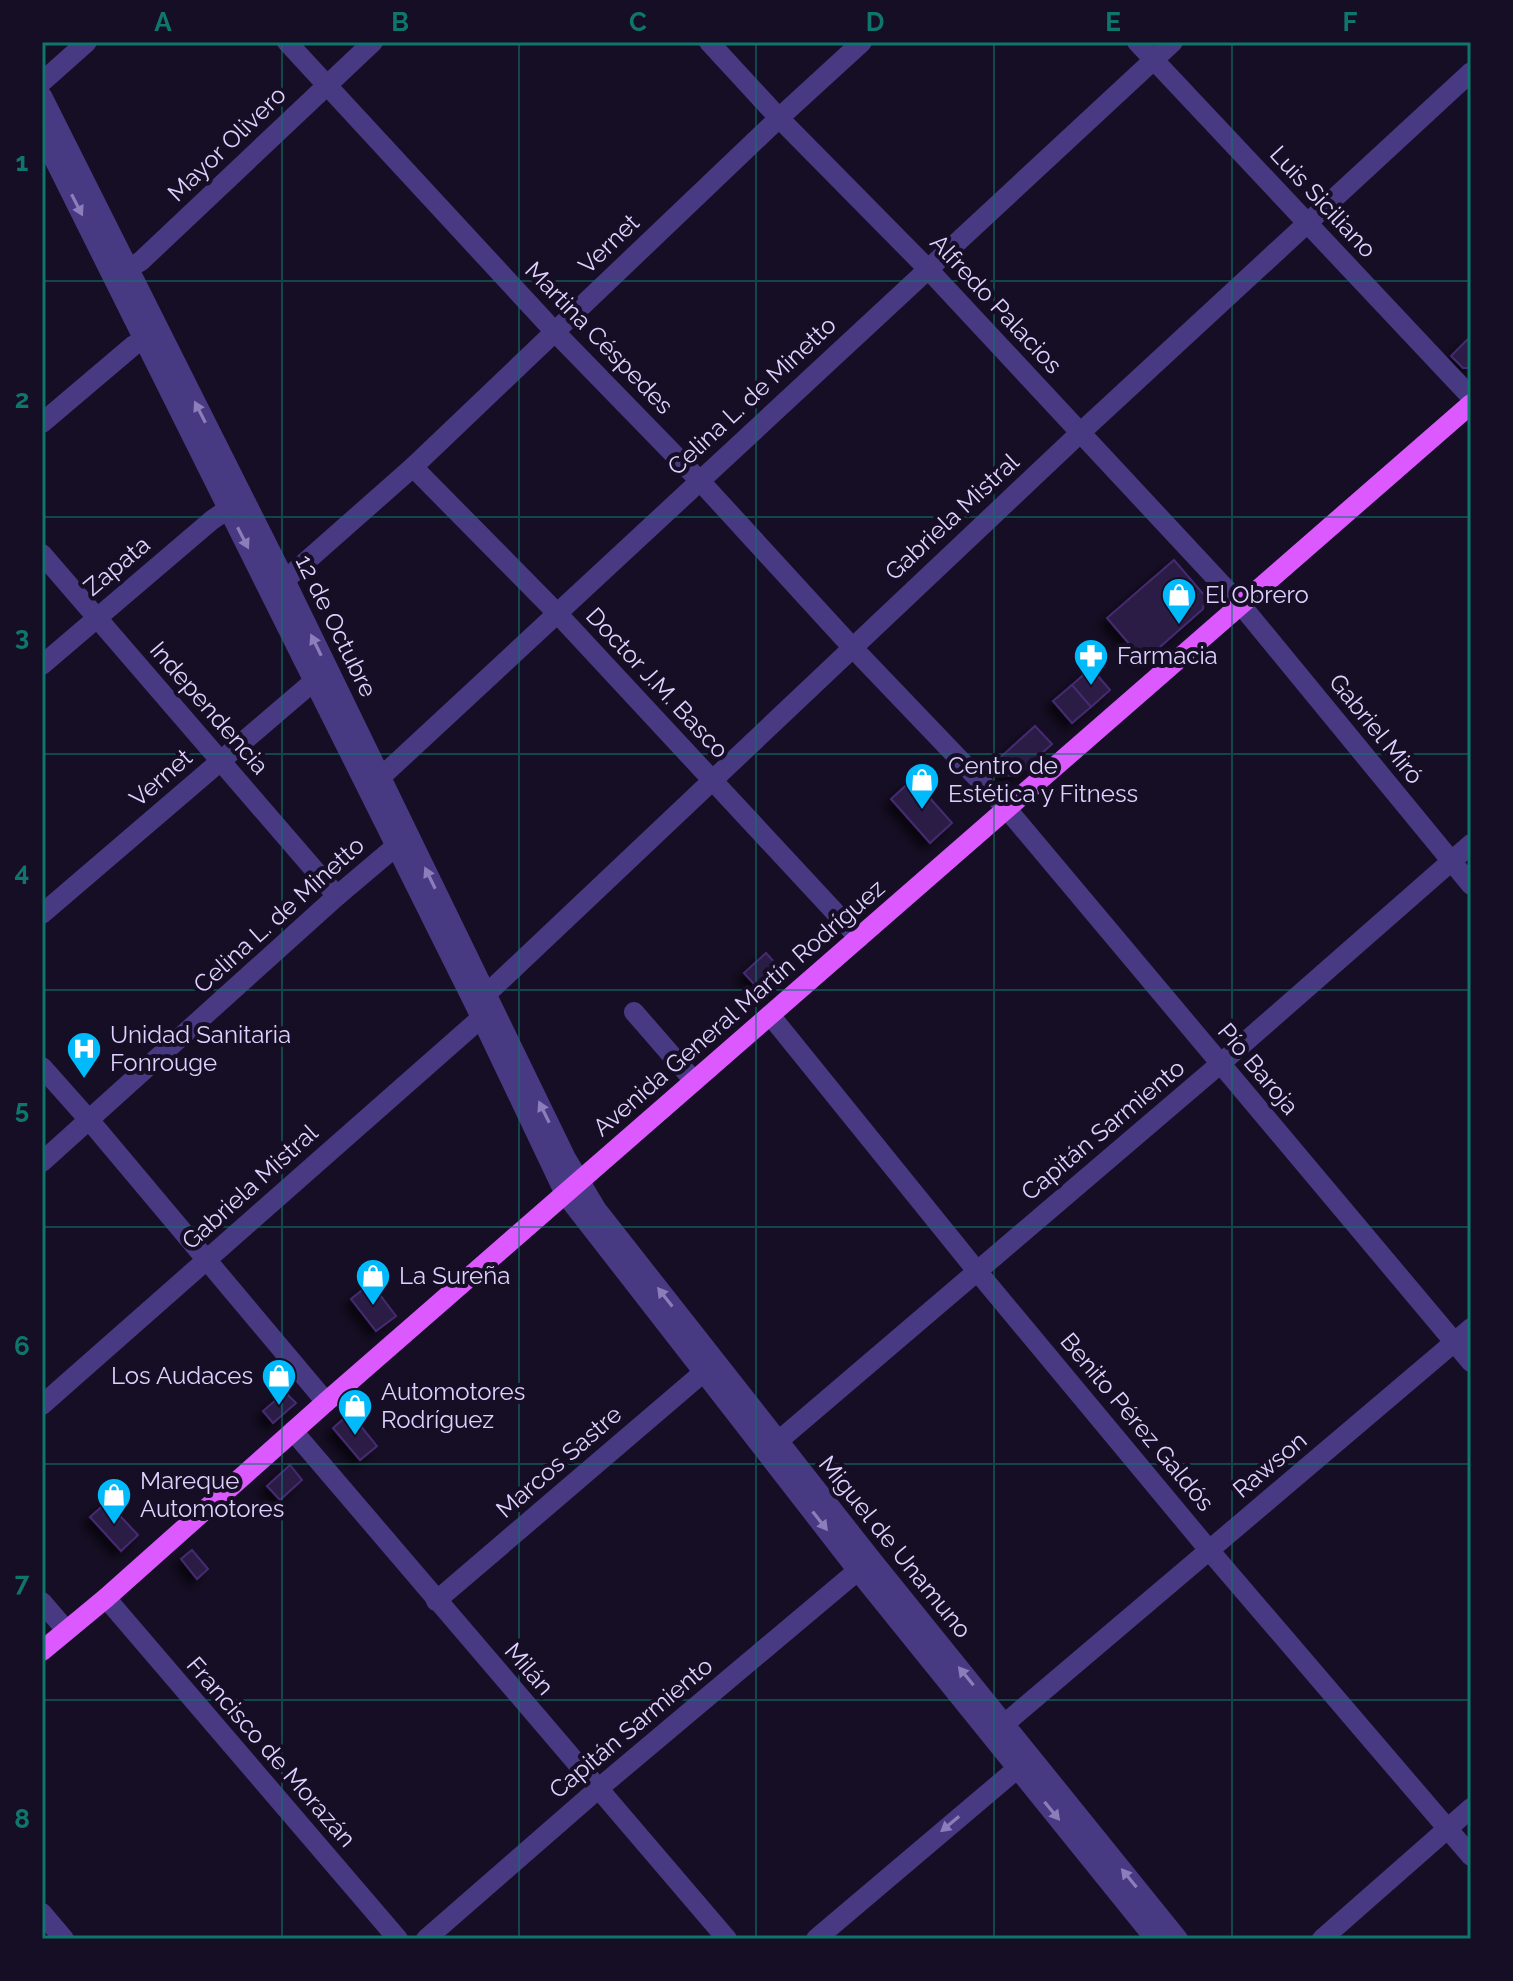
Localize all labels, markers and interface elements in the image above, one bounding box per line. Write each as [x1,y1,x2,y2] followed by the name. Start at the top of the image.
[154,7,172,37] text: A
[391,7,409,37] text: B
[629,7,647,37] text: C
[866,7,884,37] text: D
[1105,7,1121,37] text: E
[1343,7,1358,37] text: F
[162,80,292,207] street label: Mayor Olivero
[1264,140,1383,264] street label: Luis Siciliano
[16,147,29,177] text: 1
[70,194,84,217] one-way arrow
[572,208,645,280] street label: Vernet
[924,228,1068,379] street label: Alfredo Palacios
[519,255,679,420] street label: Martina Céspedes
[661,310,842,481] street label: Celina L. de Minetto
[15,384,29,414] text: 2
[193,401,206,424] one-way arrow
[879,447,1025,586] street label: Gabriela Mistral
[236,527,250,550] one-way arrow
[78,530,156,602] street label: Zapata
[290,550,383,702] street label: 12 de Octubre
[1160,576,1198,626] shop icon: El Obrero
[1205,580,1309,609] place label: El Obrero
[580,601,735,764] street label: Doctor J.M. Basco
[15,621,29,651] text: 3
[309,633,323,656] one-way arrow
[144,635,275,780] street label: Independencia
[1072,637,1110,687] pharmacy icon: Farmacia
[1117,641,1218,670] place label: Farmacia
[1323,668,1430,790] street label: Gabriel Miró
[124,743,198,813] street label: Vernet
[948,751,1138,808] place label: Centro de Estética y Fitness
[903,761,941,811] shop icon: Centro de Estética y Fitness
[187,830,370,999] street label: Celina L. de Minetto
[15,857,29,887] text: 4
[423,867,437,890] one-way arrow
[587,873,890,1142] street label: Avenida General Martín Rodríguez
[1212,1017,1305,1120] street label: Pío Baroja
[110,1020,291,1077] place label: Unidad Sanitaria Fonrouge
[65,1030,103,1080] hospital icon: Unidad Sanitaria Fonrouge
[1015,1053,1190,1206] street label: Capitán Sarmiento
[15,1094,29,1124] text: 5
[537,1101,550,1124] one-way arrow
[176,1118,324,1255] street label: Gabriela Mistral
[354,1257,392,1307] shop icon: La Sureña
[399,1261,510,1290] place label: La Sureña
[657,1287,673,1307] one-way arrow
[1054,1327,1220,1517] street label: Benito Pérez Galdós
[14,1331,30,1361] text: 6
[260,1357,298,1407] shop icon: Los Audaces
[111,1361,253,1390] place label: Los Audaces
[381,1377,525,1434] place label: Automotores Rodríguez
[336,1387,374,1437] shop icon: Automotores Rodríguez
[490,1399,627,1524] street label: Marcos Sastre
[1227,1425,1312,1504] street label: Rawson
[813,1450,978,1644] street label: Miguel de Unamuno
[140,1466,284,1523] place label: Mareque Automotores
[95,1476,133,1526] shop icon: Mareque Automotores
[811,1511,827,1531] one-way arrow
[15,1567,30,1597] text: 7
[499,1637,560,1701] street label: Milán
[181,1651,362,1853] street label: Francisco de Morazán
[543,1651,718,1804] street label: Capitán Sarmiento
[958,1666,975,1686] one-way arrow
[1044,1801,1060,1821] one-way arrow
[14,1804,30,1834] text: 8
[941,1815,961,1832] one-way arrow
[1122,1868,1138,1888] one-way arrow

